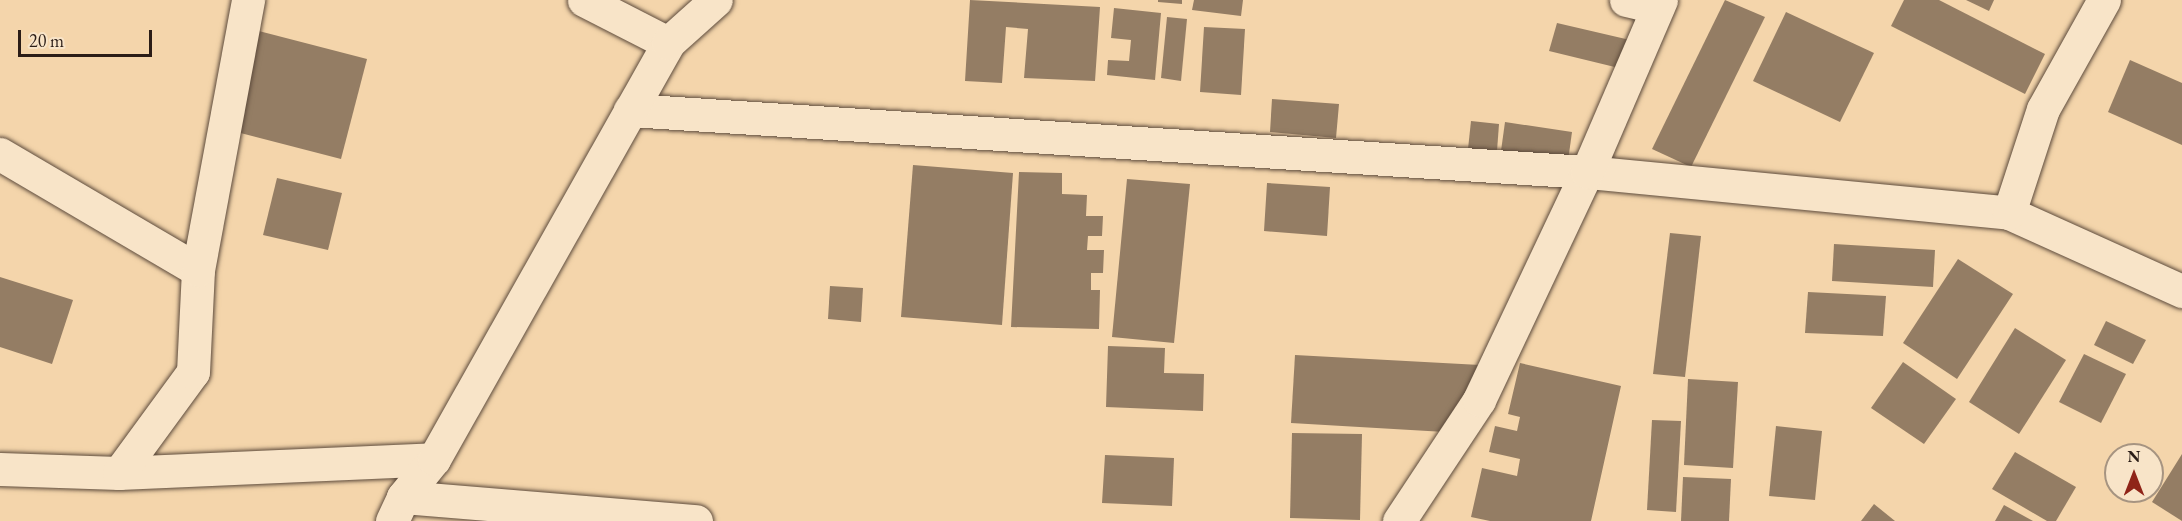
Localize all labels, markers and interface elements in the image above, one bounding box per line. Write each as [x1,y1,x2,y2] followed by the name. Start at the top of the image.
[21,18,154,56] scale bar
[29,29,64,52] text: 20 m
[2104,443,2164,503] north arrow
[2128,446,2140,467] text: N

